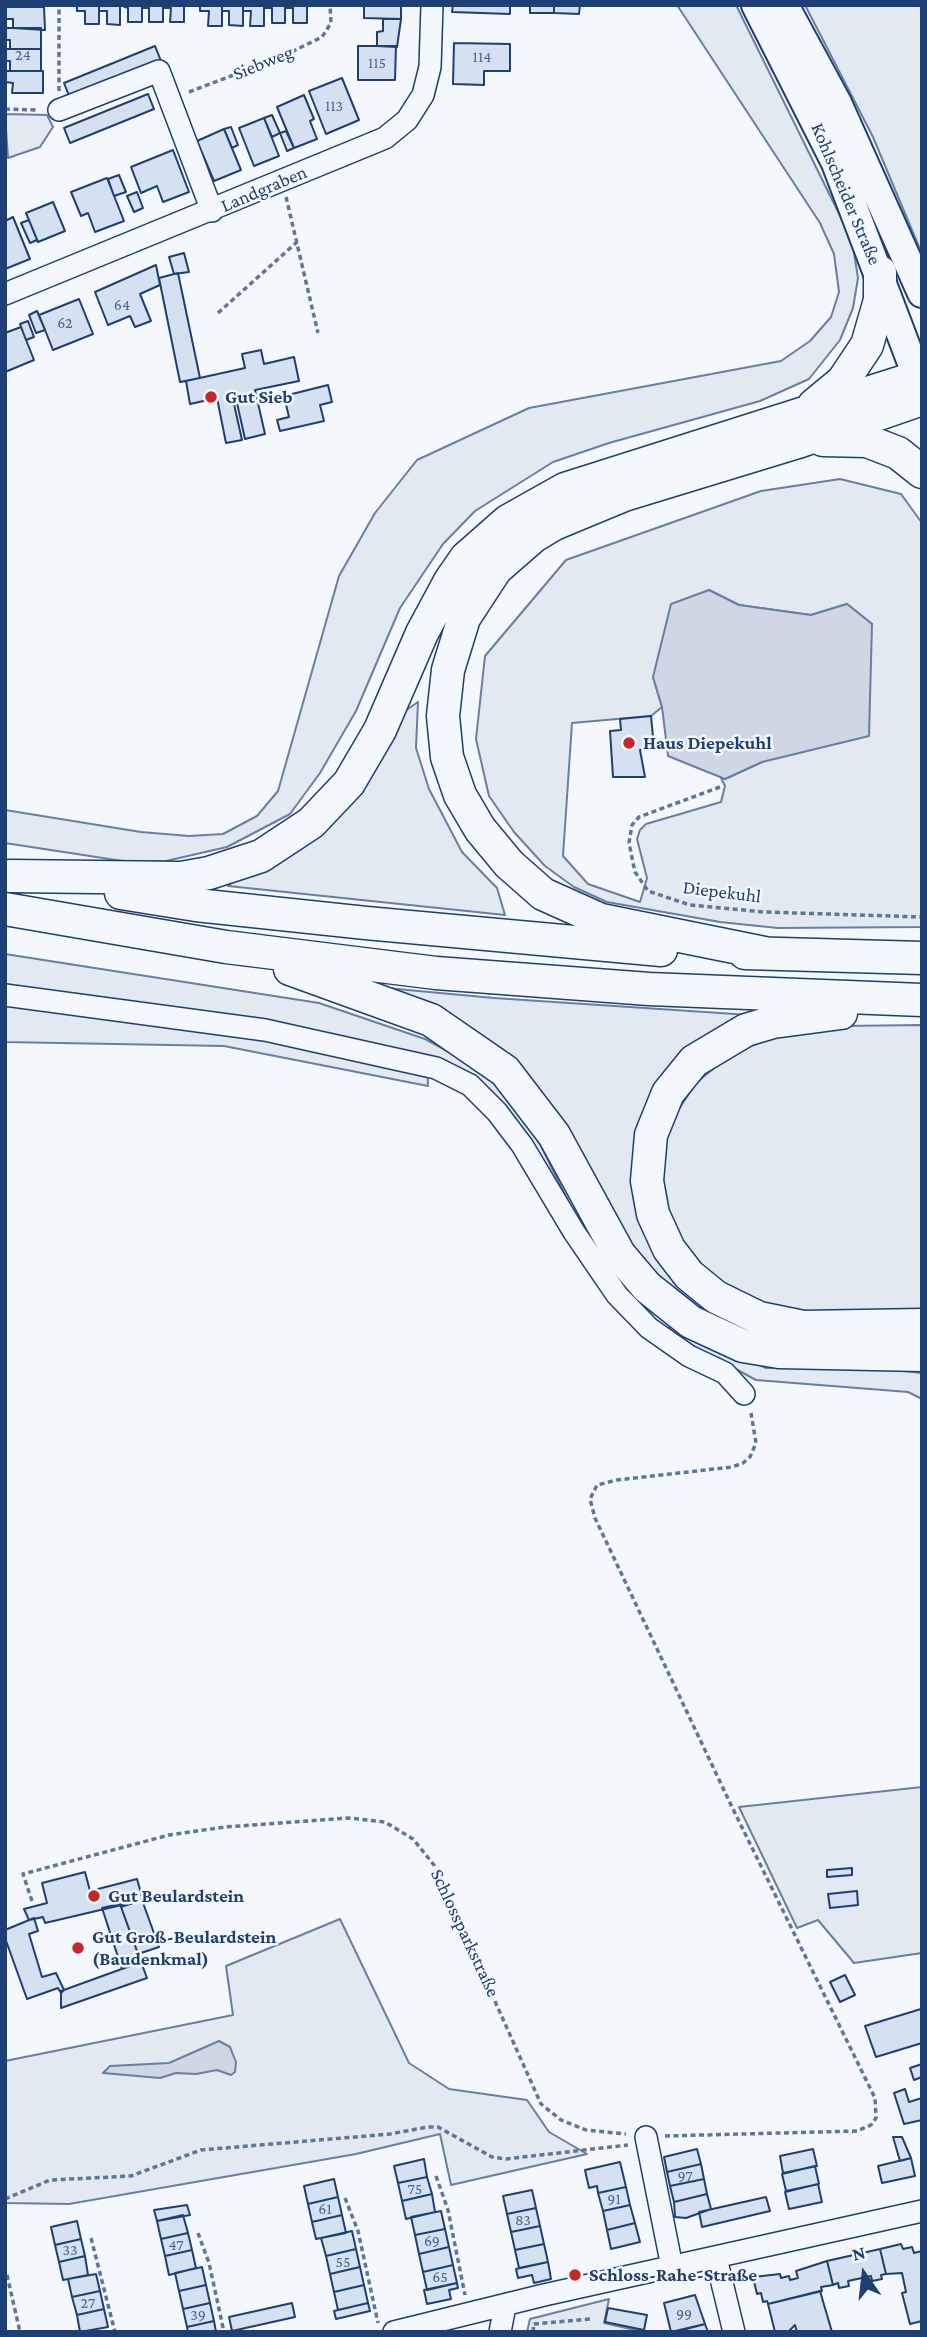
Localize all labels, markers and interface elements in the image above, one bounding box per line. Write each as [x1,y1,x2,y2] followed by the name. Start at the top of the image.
[229,41,297,85] street label: Siebweg
[15,45,31,65] house number: 24
[473,47,491,67] house number: 114
[368,53,386,73] house number: 115
[325,96,343,116] house number: 113
[806,120,886,268] street label: Kohlscheider Straße
[218,161,310,217] street label: Landgraben
[114,295,130,315] house number: 64
[57,313,73,333] house number: 62
[225,386,293,408] place label: Gut Sieb
[203,389,219,405] marker: Gut Sieb
[643,732,772,754] place label: Haus Diepekuhl
[621,735,637,751] marker: Haus Diepekuhl
[682,876,762,908] street label: Diepekuhl
[425,1865,505,2001] street label: Schlossparkstraße
[108,1885,244,1907] place label: Gut Beulardstein
[86,1888,102,1904] marker: Gut Beulardstein
[92,1926,276,1970] place label: Gut Groß-Beulardstein (Baudenkmal)
[70,1940,86,1956] marker: Gut Groß-Beulardstein (Baudenkmal)
[677,2166,693,2186] house number: 97
[408,2179,422,2199] house number: 75
[607,2189,621,2209] house number: 91
[318,2199,332,2219] house number: 61
[515,2210,531,2230] house number: 83
[424,2231,440,2251] house number: 69
[168,2235,184,2255] house number: 47
[829,2239,899,2309] north arrow
[62,2240,78,2260] house number: 33
[850,2241,868,2265] text: N
[336,2252,350,2272] house number: 55
[589,2264,757,2286] place label: Schloss-Rahe-Straße
[432,2267,448,2287] house number: 65
[567,2267,583,2283] marker: Schloss-Rahe-Straße
[81,2293,95,2313] house number: 27
[676,2304,692,2324] house number: 99
[190,2305,206,2325] house number: 39

